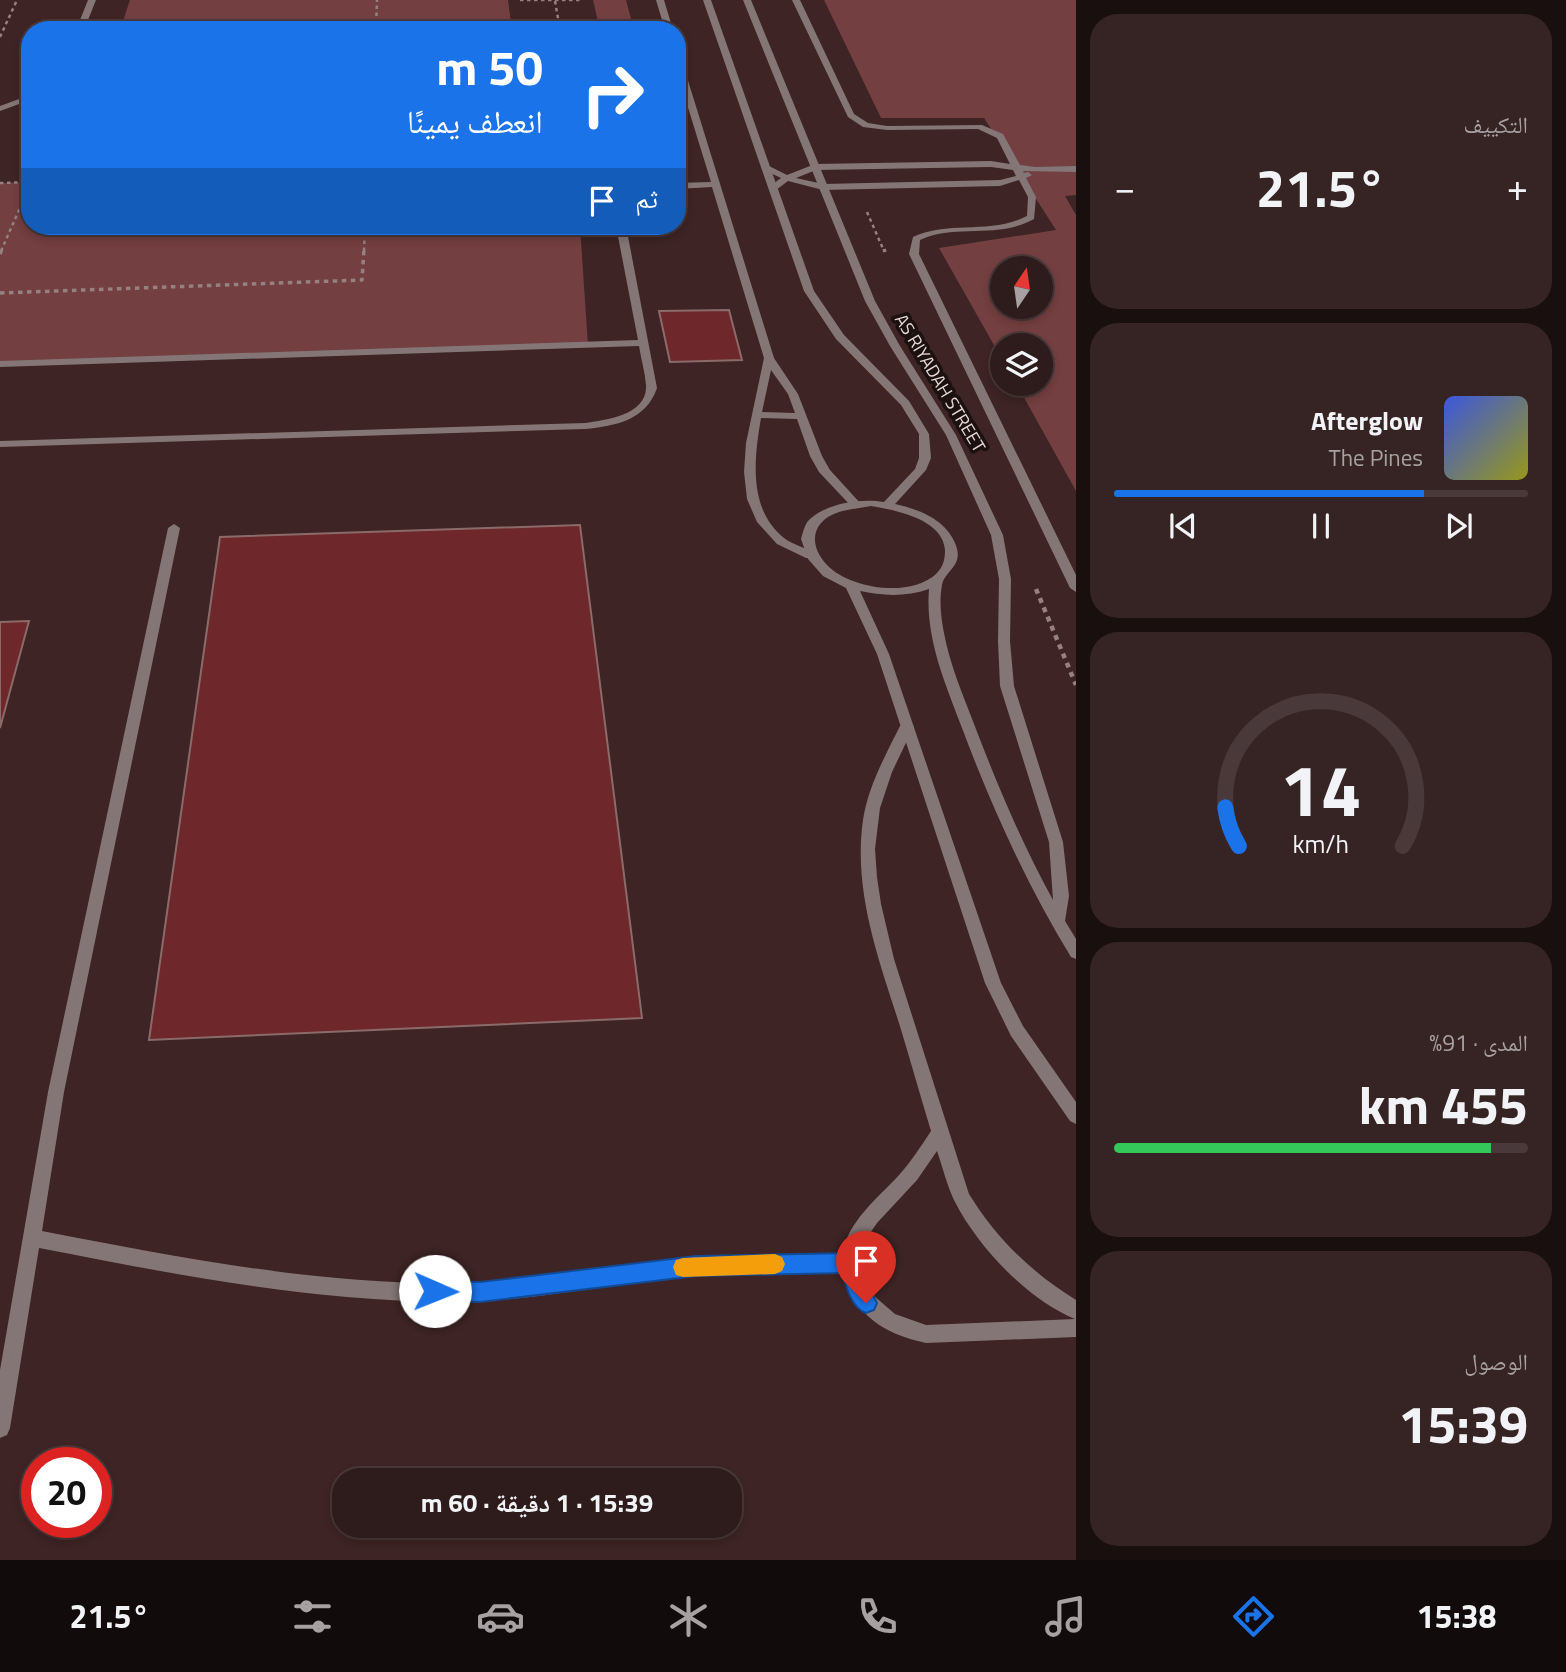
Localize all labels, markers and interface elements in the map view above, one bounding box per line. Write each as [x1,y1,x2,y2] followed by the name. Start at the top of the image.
[436,29,543,104] text: 50 m
[567,49,658,140] icon: right
[407,97,543,145] text: انعطف يمينًا
[1463,107,1528,142] text: التكييف
[1256,148,1386,227] text: 21.5°
[1114,158,1135,216] text: −
[1507,158,1528,216] text: +
[635,179,658,218] text: ثم
[583,182,621,220] icon: arrive
[990,256,1054,318] north arrow
[990,256,1053,396] map controls
[888,308,993,458] street label: AS RIYADAH STREET
[990,333,1053,396] button: layers
[1311,401,1423,440] text: Afterglow
[1329,440,1423,475] text: The Pines
[1164,507,1202,545] icon: previous
[1302,507,1340,545] icon: pause
[1440,507,1478,545] icon: next
[1280,734,1362,844] text: 14
[1293,825,1349,863] text: km/h
[1429,1025,1528,1060] text: المدى · 91%
[1359,1065,1528,1144] text: 455 km
[836,1231,896,1303] pin
[847,1242,885,1280] icon: arrive
[398,1254,472,1328] position arrow
[1464,1344,1528,1379] text: الوصول
[1398,1384,1528,1463] text: 15:39
[21,1447,112,1538] speed limit sign: 20
[421,1483,653,1522] text: 15:39 · 1 دقيقة · 60 m
[70,1592,149,1640] text: 21.5°
[288,1592,337,1641] icon: filters
[476,1592,525,1641] icon: car
[664,1592,713,1641] icon: climate
[853,1592,902,1641] icon: phone
[1041,1592,1090,1641] icon: music
[1229,1592,1278,1641] icon: directions
[1417,1592,1496,1640] text: 15:38

